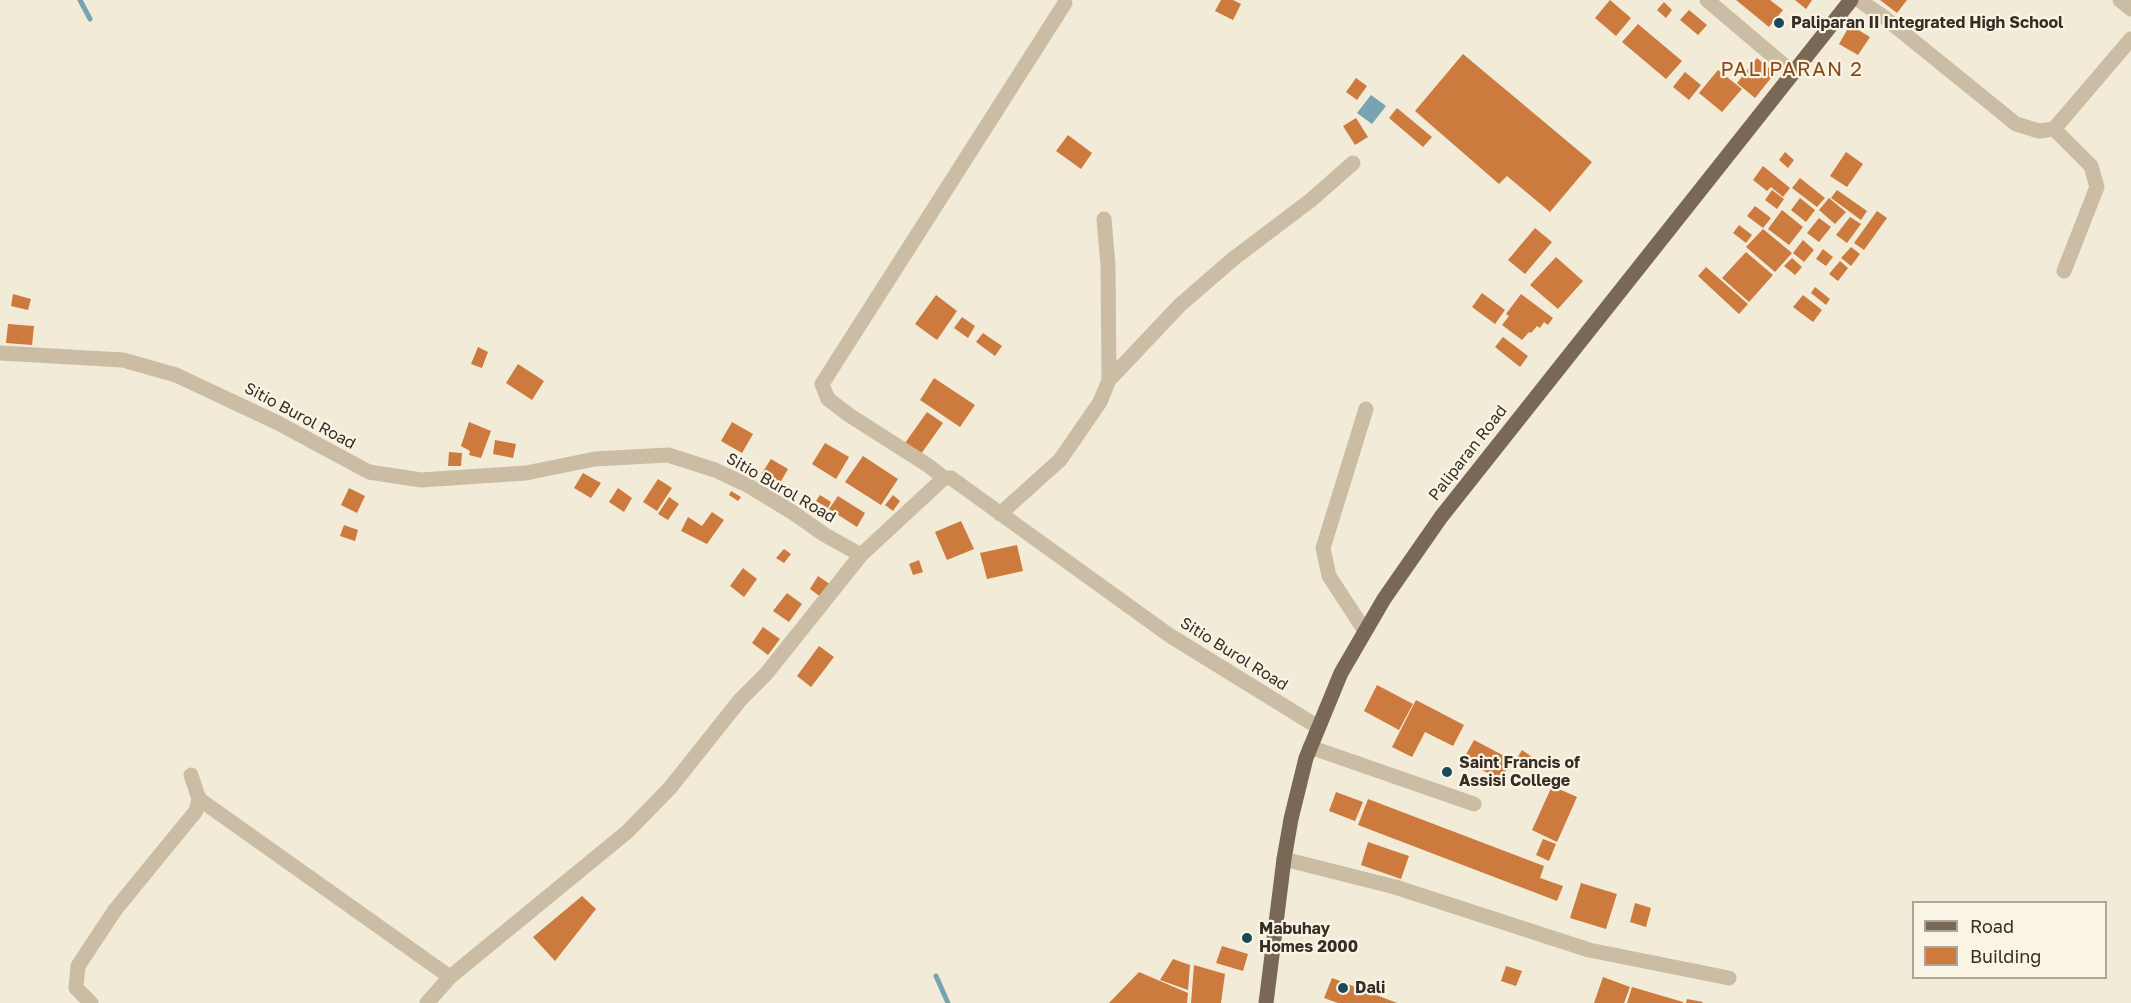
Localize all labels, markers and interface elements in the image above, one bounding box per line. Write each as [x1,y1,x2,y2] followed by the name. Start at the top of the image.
[1791,13,2063,33] place label: Paliparan II Integrated High School
[1772,16,1786,30] marker: Paliparan II Integrated High School
[1721,58,1863,82] district label: PALIPARAN 2
[241,379,359,453] street label: Sitio Burol Road
[1425,401,1511,505] street label: Paliparan Road
[723,449,839,527] street label: Sitio Burol Road
[1177,613,1291,695] street label: Sitio Burol Road
[1459,753,1580,791] place label: Saint Francis of Assisi College
[1440,765,1454,779] marker: Saint Francis of Assisi College
[1912,901,2107,979] legend
[1970,915,2014,937] text: Road
[1259,919,1358,957] place label: Mabuhay Homes 2000
[1240,931,1254,945] marker: Mabuhay Homes 2000
[1970,945,2041,967] text: Building
[1355,978,1385,998] place label: Dali
[1336,981,1350,995] marker: Dali

